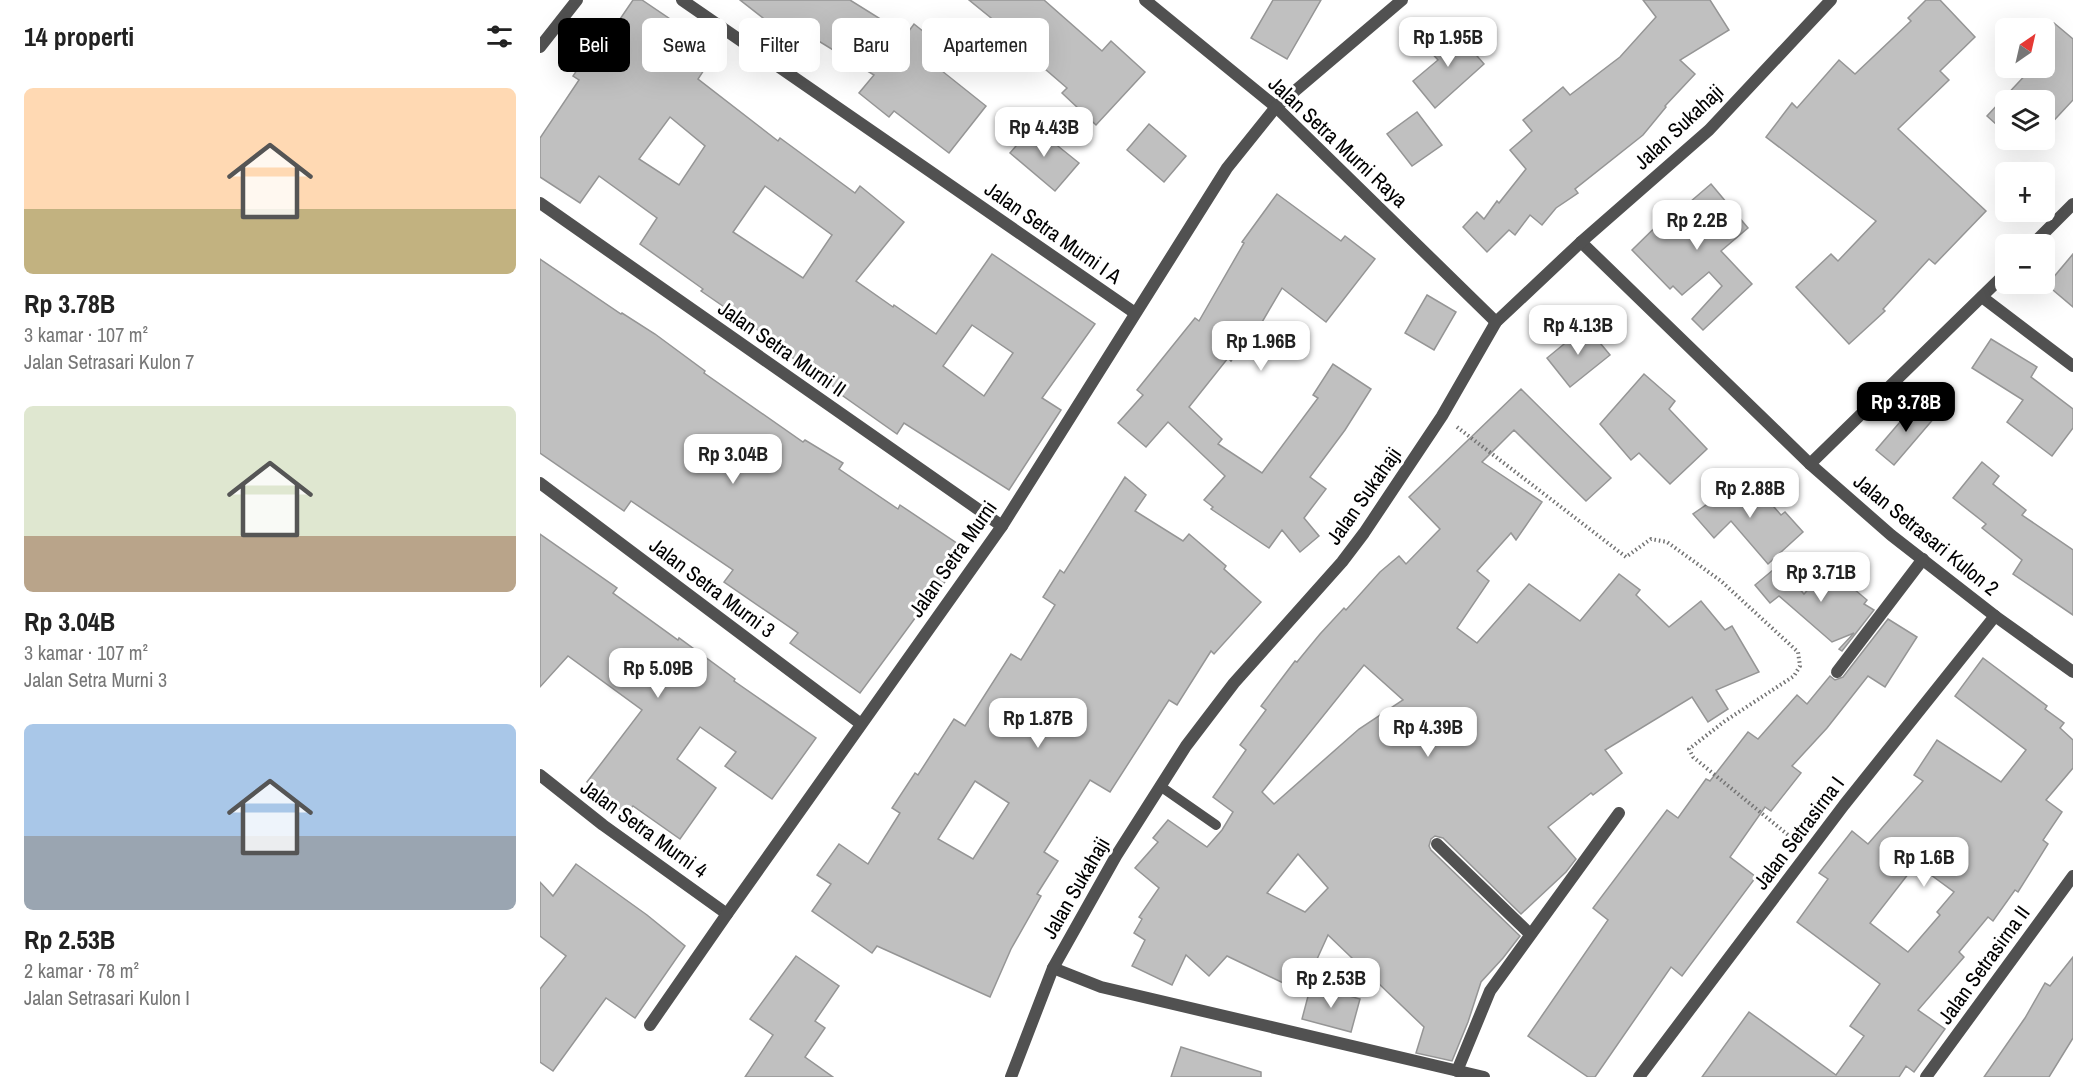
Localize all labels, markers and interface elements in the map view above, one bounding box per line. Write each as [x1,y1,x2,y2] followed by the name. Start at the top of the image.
[1386,17,1510,68] pin: Rp 1.95B
[558,18,630,72] chip: Beli
[642,18,727,72] chip: Sewa
[739,18,820,72] chip: Filter
[832,18,910,72] chip: Baru
[922,18,1049,72] chip: Apartemen
[1995,18,2055,78] north arrow
[1995,18,2055,294] map controls
[24,19,134,54] text: 14 properti
[483,20,516,53] icon: filters
[1413,23,1483,50] text: Rp 1.95B
[1262,69,1415,214] street label: Jalan Setra Murni Raya
[1627,78,1730,176] street label: Jalan Sukahaji
[1995,90,2055,150] button: layers
[982,107,1106,158] pin: Rp 4.43B
[1009,113,1079,140] text: Rp 4.43B
[216,127,324,235] icon: home
[1995,162,2055,222] button: +
[979,175,1128,291] street label: Jalan Setra Murni I A
[1642,200,1752,251] pin: Rp 2.2B
[1666,206,1728,233] text: Rp 2.2B
[1995,234,2055,294] button: −
[24,286,115,321] text: Rp 3.78B
[712,294,852,404] street label: Jalan Setra Murni II
[1516,305,1640,356] pin: Rp 4.13B
[1543,311,1613,338] text: Rp 4.13B
[24,321,148,348] text: 3 kamar · 107 m²
[1199,321,1323,372] pin: Rp 1.96B
[1226,327,1296,354] text: Rp 1.96B
[24,348,194,375] text: Jalan Setrasari Kulon 7
[1844,382,1968,433] pin: Rp 3.78B
[1871,388,1941,415] text: Rp 3.78B
[671,434,795,485] pin: Rp 3.04B
[698,440,768,467] text: Rp 3.04B
[1319,441,1408,550] street label: Jalan Sukahaji
[216,445,324,553] icon: home
[1848,467,2005,602] street label: Jalan Setrasari Kulon 2
[1688,468,1812,519] pin: Rp 2.88B
[1715,474,1785,501] text: Rp 2.88B
[902,495,1003,623] street label: Jalan Setra Murni
[644,531,781,644] street label: Jalan Setra Murni 3
[1759,552,1883,603] pin: Rp 3.71B
[1786,558,1856,585] text: Rp 3.71B
[24,604,115,639] text: Rp 3.04B
[24,639,148,666] text: 3 kamar · 107 m²
[596,648,720,699] pin: Rp 5.09B
[623,654,693,681] text: Rp 5.09B
[24,666,167,693] text: Jalan Setra Murni 3
[976,698,1100,749] pin: Rp 1.87B
[1003,704,1073,731] text: Rp 1.87B
[1366,707,1490,758] pin: Rp 4.39B
[1393,713,1463,740] text: Rp 4.39B
[216,763,324,871] icon: home
[1746,770,1851,895] street label: Jalan Setrasirna I
[575,773,714,885] street label: Jalan Setra Murni 4
[1035,832,1116,944] street label: Jalan Sukahaji
[1869,837,1979,888] pin: Rp 1.6B
[1893,843,1955,870] text: Rp 1.6B
[1931,900,2036,1030] street label: Jalan Setrasirna II
[24,922,115,957] text: Rp 2.53B
[24,957,139,984] text: 2 kamar · 78 m²
[1269,958,1393,1009] pin: Rp 2.53B
[1296,964,1366,991] text: Rp 2.53B
[24,984,190,1011] text: Jalan Setrasari Kulon I

